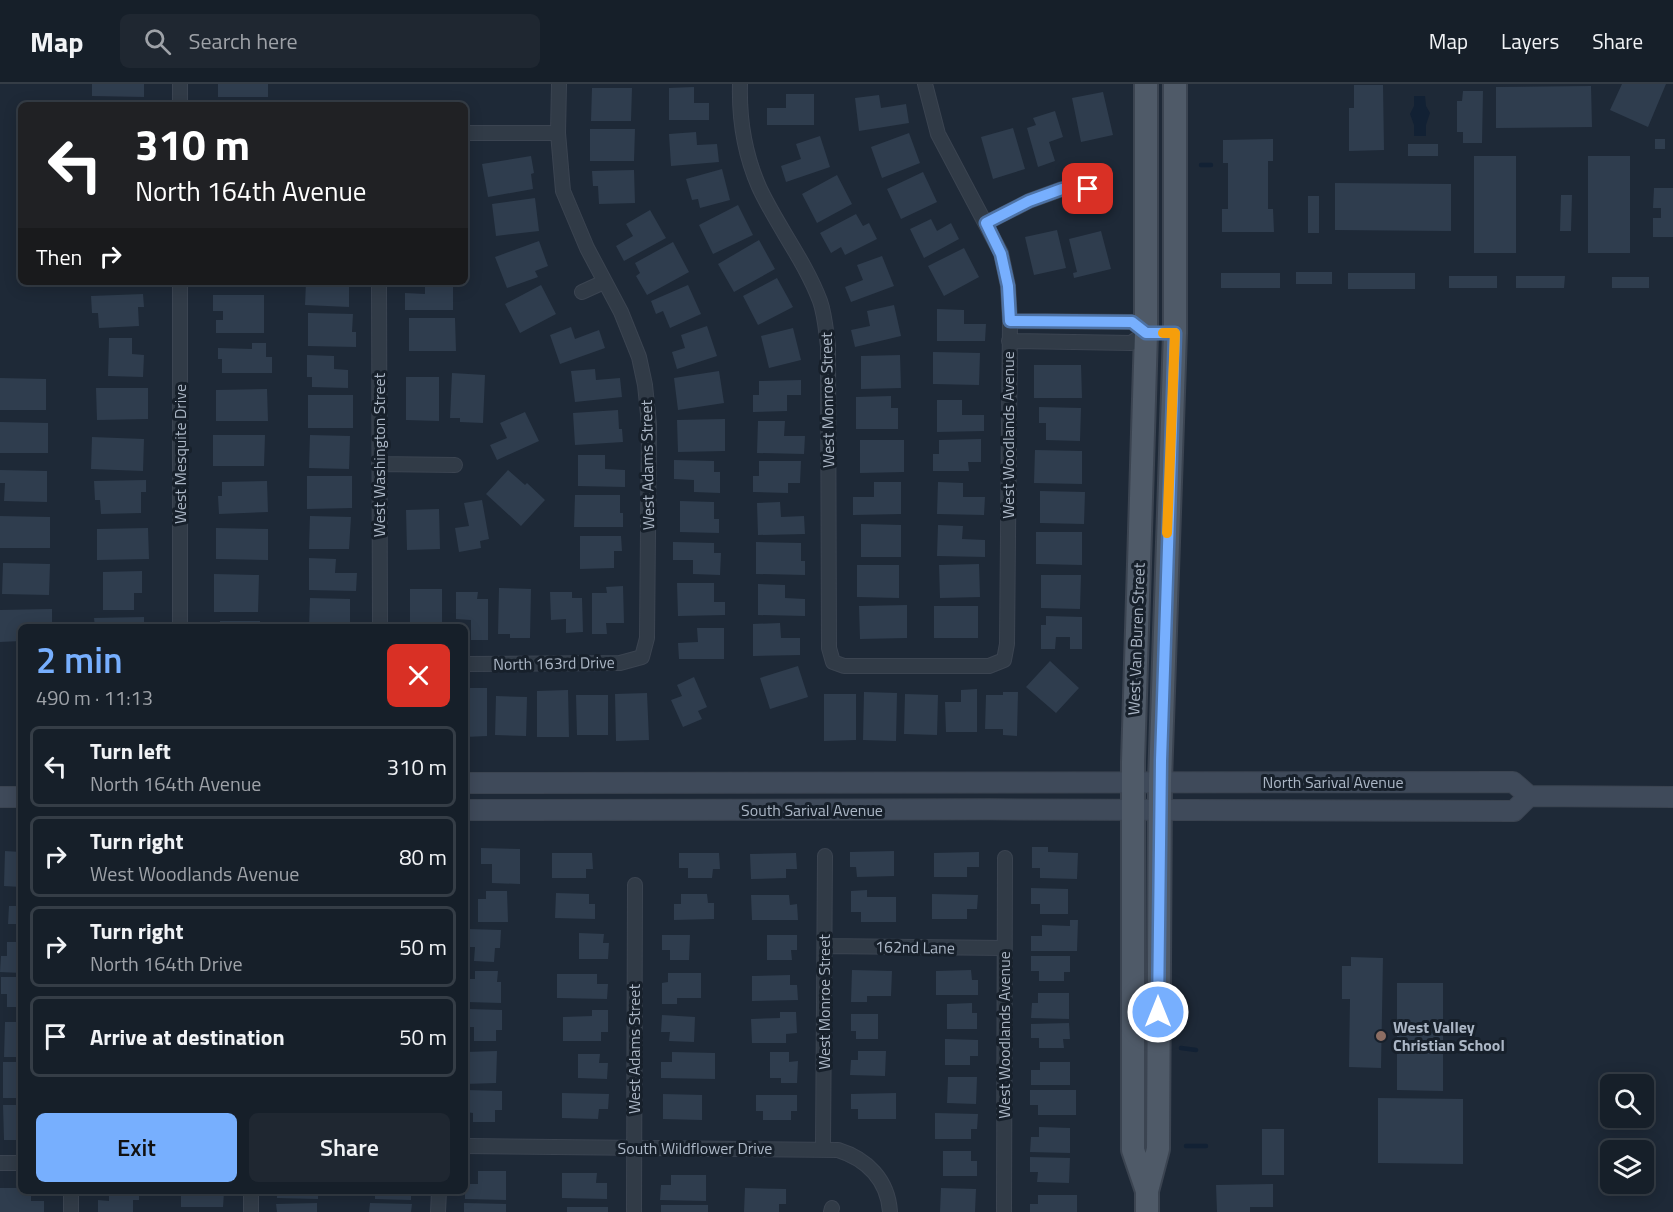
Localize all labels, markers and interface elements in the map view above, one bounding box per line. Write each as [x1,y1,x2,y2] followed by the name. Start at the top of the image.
[120,14,540,68] search box
[30,20,84,63] text: Map
[189,24,298,58] text: Search here
[141,25,174,58] icon: search
[1429,25,1468,57] text: Map
[1501,25,1559,57] text: Layers
[1592,25,1643,57] text: Share
[135,112,250,176] text: 310 m
[36,126,114,204] icon: left
[1062,163,1113,214] pin
[135,170,366,211] text: North 164th Avenue
[1071,172,1104,205] icon: arrive
[36,240,82,274] text: Then
[94,240,127,273] icon: right
[814,332,840,468] street label: West Monroe Street
[996,351,1020,519] street label: West Woodlands Avenue
[367,373,391,537] street label: West Washington Street
[168,384,192,524] street label: West Mesquite Drive
[634,399,660,530] street label: West Adams Street
[1121,562,1151,716] street label: West Van Buren Street
[36,632,123,687] text: 2 min
[387,644,450,707] button: close
[493,650,615,676] street label: North 163rd Drive
[36,682,153,713] text: 490 m · 11:13
[90,734,171,768] text: Turn left
[39,750,72,783] icon: left
[387,750,447,784] text: 310 m
[90,768,261,799] text: North 164th Avenue
[1262,770,1404,794] street label: North Sarival Avenue
[741,798,883,822] street label: South Sarival Avenue
[90,824,184,858] text: Turn right
[39,840,72,873] icon: right
[399,840,447,874] text: 80 m
[90,858,299,889] text: West Woodlands Avenue
[90,914,184,948] text: Turn right
[39,930,72,963] icon: right
[399,930,447,964] text: 50 m
[812,934,836,1070] street label: West Monroe Street
[875,934,955,960] street label: 162nd Lane
[90,948,243,979] text: North 164th Drive
[992,951,1016,1119] street label: West Woodlands Avenue
[1126,980,1190,1044] position arrow
[622,984,646,1114] street label: West Adams Street
[1393,1015,1505,1057] place label: West Valley Christian School
[39,1020,72,1053] icon: arrive
[90,1020,285,1054] text: Arrive at destination
[399,1020,447,1054] text: 50 m
[1374,1029,1388,1043] marker: West Valley Christian School
[1600,1074,1654,1194] map controls
[1600,1074,1654,1128] button: search
[36,1113,237,1182] button: Exit
[249,1113,450,1182] button: Share
[618,1136,772,1160] street label: South Wildflower Drive
[1600,1140,1654,1194] button: layers

